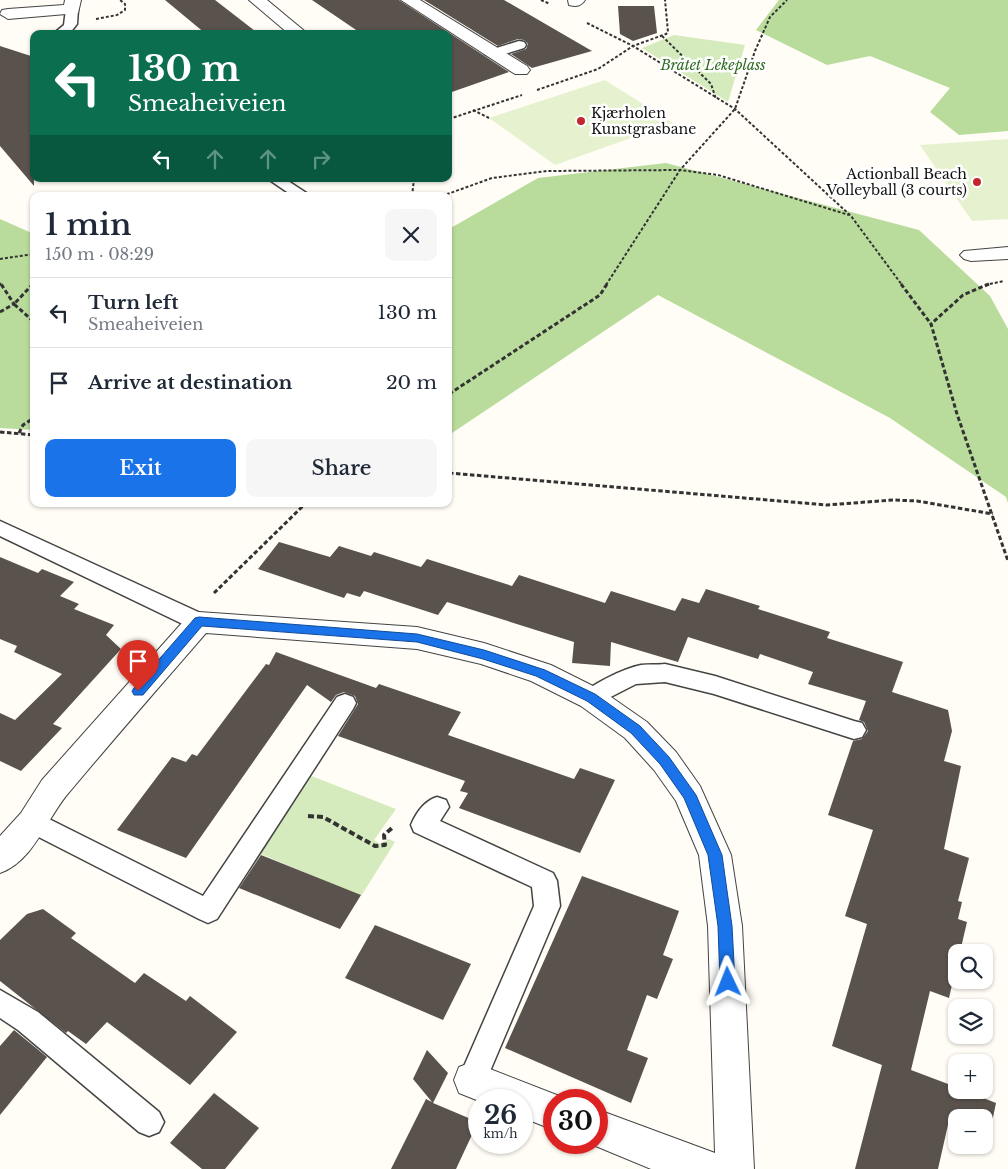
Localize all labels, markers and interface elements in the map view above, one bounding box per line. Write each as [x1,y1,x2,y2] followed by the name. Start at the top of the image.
[128,47,240,90] text: 130 m
[45,50,110,115] icon: left
[659,56,766,74] park label: Bråtet Lekeplass
[128,90,287,117] text: Smeaheiveien
[591,104,696,138] place label: Kjærholen Kunstgrasbane
[575,115,587,127] marker: Kjærholen Kunstgrasbane
[148,145,176,173] icon: left
[201,145,229,173] icon: ahead
[254,145,282,173] icon: ahead
[307,145,335,173] icon: right
[825,165,967,199] place label: Actionball Beach Volleyball (3 courts)
[971,176,983,188] marker: Actionball Beach Volleyball (3 courts)
[45,206,131,243] text: 1 min
[385,209,437,261] button: close
[45,244,154,264] text: 150 m · 08:29
[88,291,179,314] text: Turn left
[45,299,73,327] icon: left
[377,301,437,324] text: 130 m
[88,314,203,334] text: Smeaheiveien
[45,369,73,397] icon: arrive
[88,371,292,394] text: Arrive at destination
[386,371,437,394] text: 20 m
[45,439,236,497] button: Exit
[246,439,437,497] button: Share
[117,640,159,691] pin
[124,647,152,675] icon: arrive
[948,944,993,1154] map controls
[948,944,993,989] button: search
[701,955,753,1007] position arrow
[948,999,993,1044] button: layers
[948,1054,993,1099] button: +
[543,1089,608,1154] speed limit sign: 30
[484,1100,517,1131] text: 26
[948,1109,993,1154] button: −
[483,1126,518,1141] text: km/h

